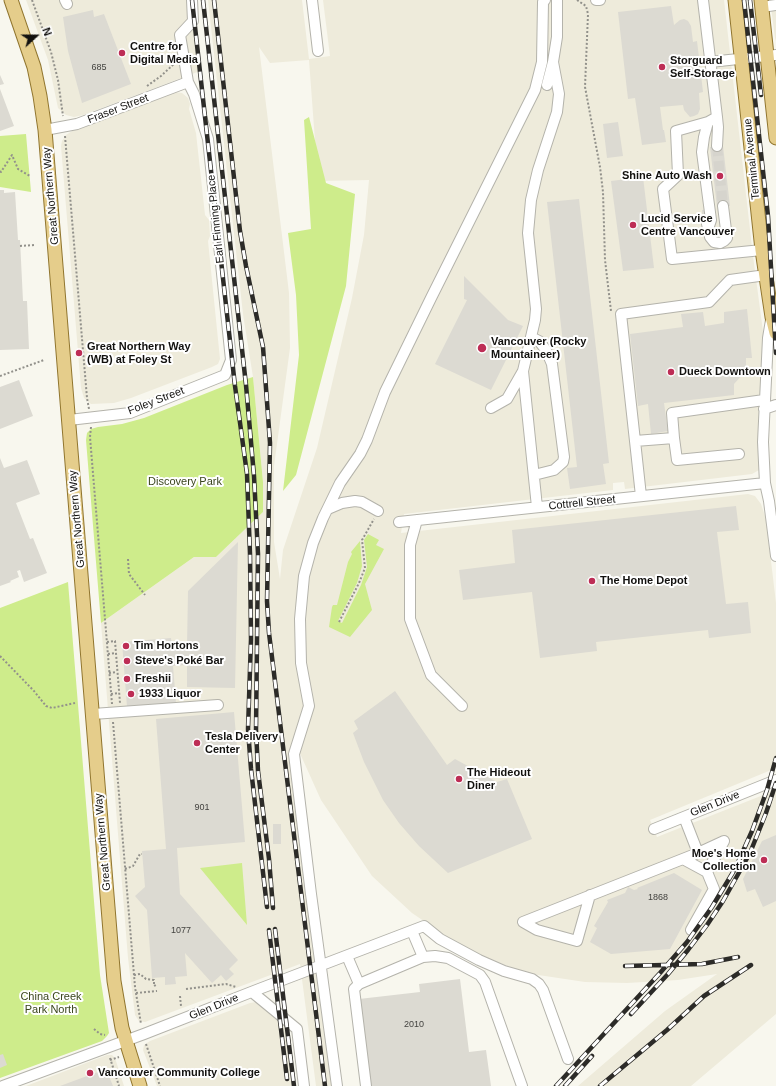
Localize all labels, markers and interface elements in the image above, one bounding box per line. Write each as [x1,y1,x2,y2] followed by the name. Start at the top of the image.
[16,16,56,56] north arrow
[40,26,54,38] text: N
[130,40,198,66] place label: Centre for Digital Media
[117,48,127,58] marker: Centre for Digital Media
[670,54,735,80] place label: Storguard Self-Storage
[657,62,667,72] marker: Storguard Self-Storage
[91,63,107,73] house number: 685
[86,91,150,127] street label: Fraser Street
[741,118,763,200] street label: Terminal Avenue
[40,147,62,245] street label: Great Northern Way
[622,169,712,183] place label: Shine Auto Wash
[715,171,725,181] marker: Shine Auto Wash
[205,174,227,264] street label: Earl Finning Place
[641,212,735,238] place label: Lucid Service Centre Vancouver
[628,220,638,230] marker: Lucid Service Centre Vancouver
[491,335,586,361] place label: Vancouver (Rocky Mountaineer)
[87,340,191,366] place label: Great Northern Way (WB) at Foley St
[476,342,488,354] marker: Vancouver (Rocky Mountaineer)
[74,348,84,358] marker: Great Northern Way (WB) at Foley St
[679,365,771,379] place label: Dueck Downtown
[666,367,676,377] marker: Dueck Downtown
[126,384,186,418] street label: Foley Street
[66,470,88,568] street label: Great Northern Way
[148,475,222,489] park label: Discovery Park
[548,493,616,513] street label: Cottrell Street
[600,574,687,588] place label: The Home Depot
[587,576,597,586] marker: The Home Depot
[134,639,199,653] place label: Tim Hortons
[121,641,131,651] marker: Tim Hortons
[135,654,224,668] place label: Steve's Poké Bar
[122,656,132,666] marker: Steve's Poké Bar
[135,672,171,686] place label: Freshii
[122,674,132,684] marker: Freshii
[139,687,201,701] place label: 1933 Liquor
[126,689,136,699] marker: 1933 Liquor
[205,730,278,756] place label: Tesla Delivery Center
[192,738,202,748] marker: Tesla Delivery Center
[467,766,531,792] place label: The Hideout Diner
[454,774,464,784] marker: The Hideout Diner
[688,788,742,820] street label: Glen Drive
[92,793,114,891] street label: Great Northern Way
[194,803,210,813] house number: 901
[692,847,756,873] place label: Moe's Home Collection
[759,855,769,865] marker: Moe's Home Collection
[648,893,668,903] house number: 1868
[171,926,191,936] house number: 1077
[20,990,82,1016] park label: China Creek Park North
[187,991,241,1023] street label: Glen Drive
[404,1020,424,1030] house number: 2010
[98,1066,260,1080] place label: Vancouver Community College
[85,1068,95,1078] marker: Vancouver Community College

